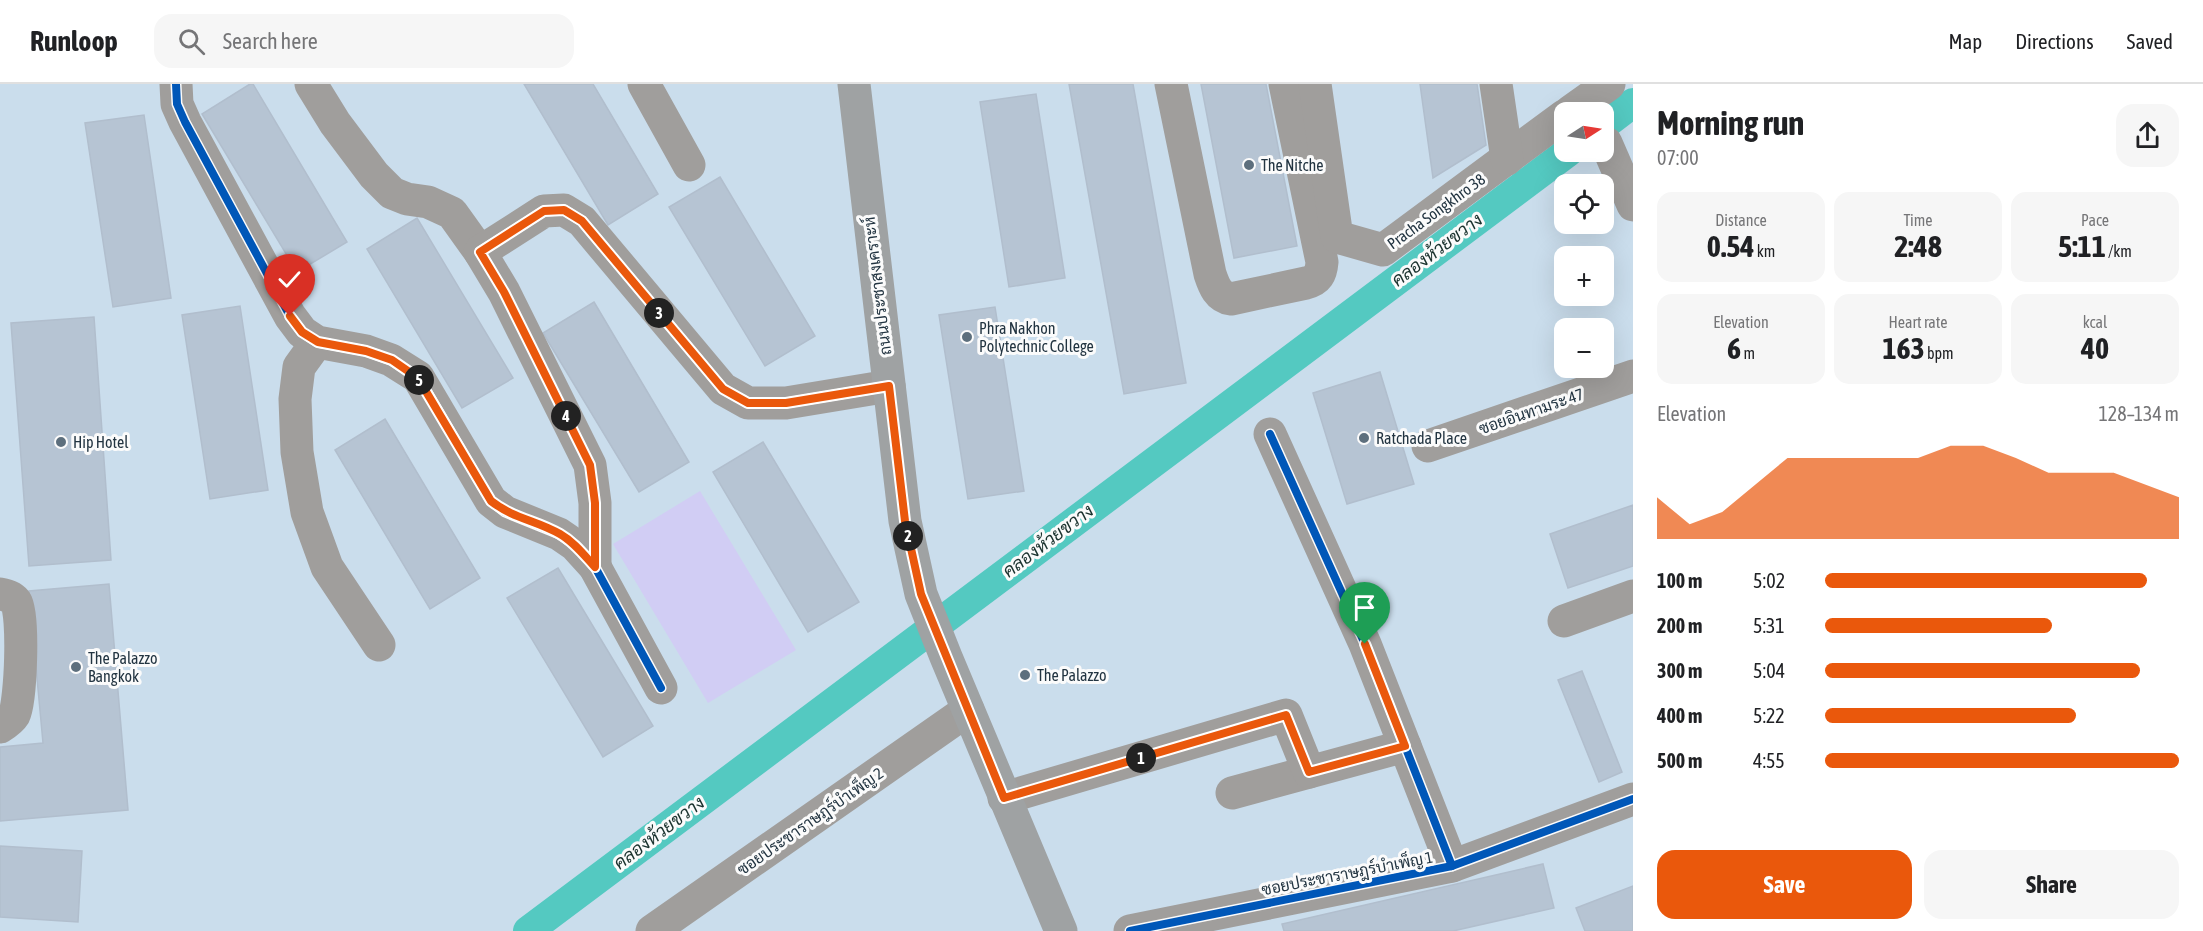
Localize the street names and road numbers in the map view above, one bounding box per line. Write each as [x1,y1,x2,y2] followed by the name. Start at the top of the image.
[1384,170,1489,253] street label: Pracha Songkhro 38
[857,216,894,357] street label: ถนนประชาสงเคราะห์
[1476,385,1586,437] street label: ซอยอินทามระ 47
[731,760,888,880] street label: ซอยประชาราษฎร์บำเพ็ญ 2
[1259,844,1435,900] street label: ซอยประชาราษฎร์บำเพ็ญ 1

